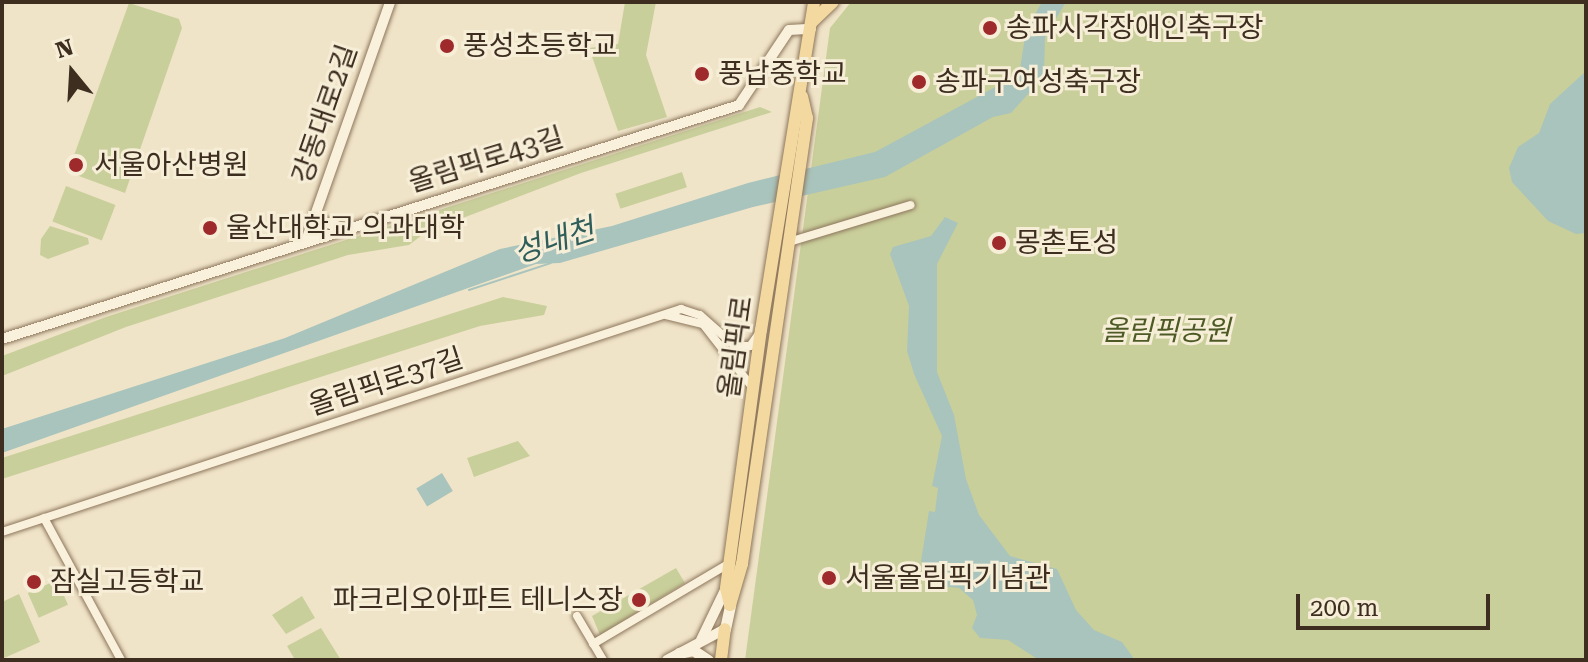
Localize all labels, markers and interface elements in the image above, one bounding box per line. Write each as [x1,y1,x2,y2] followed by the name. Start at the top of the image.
[1006,11,1264,45] place label: 송파시각장애인축구장
[981,19,999,37] marker: 송파시각장애인축구장
[463,29,618,63] place label: 풍성초등학교
[32,32,112,112] north arrow
[52,34,76,63] text: N
[438,37,456,55] marker: 풍성초등학교
[286,40,364,188] street label: 강동대로2길
[718,57,847,91] place label: 풍납중학교
[693,65,711,83] marker: 풍납중학교
[935,65,1141,99] place label: 송파구여성축구장
[910,73,928,91] marker: 송파구여성축구장
[405,121,567,199] street label: 올림픽로43길
[94,148,249,182] place label: 서울아산병원
[65,154,87,176] marker: 서울아산병원
[226,211,465,245] place label: 울산대학교 의과대학
[509,211,599,271] water label: 성내천
[201,219,219,237] marker: 울산대학교 의과대학
[1015,226,1118,260] place label: 몽촌토성
[990,234,1008,252] marker: 몽촌토성
[712,294,760,400] street label: 올림픽로
[1102,314,1230,348] park label: 올림픽공원
[305,341,467,423] street label: 올림픽로37길
[845,561,1051,595] place label: 서울올림픽기념관
[50,565,205,599] place label: 잠실고등학교
[820,569,838,587] marker: 서울올림픽기념관
[25,573,43,591] marker: 잠실고등학교
[1300,578,1494,628] scale bar
[333,583,623,617] place label: 파크리오아파트 테니스장
[630,591,648,609] marker: 파크리오아파트 테니스장
[1310,594,1378,622] text: 200 m

